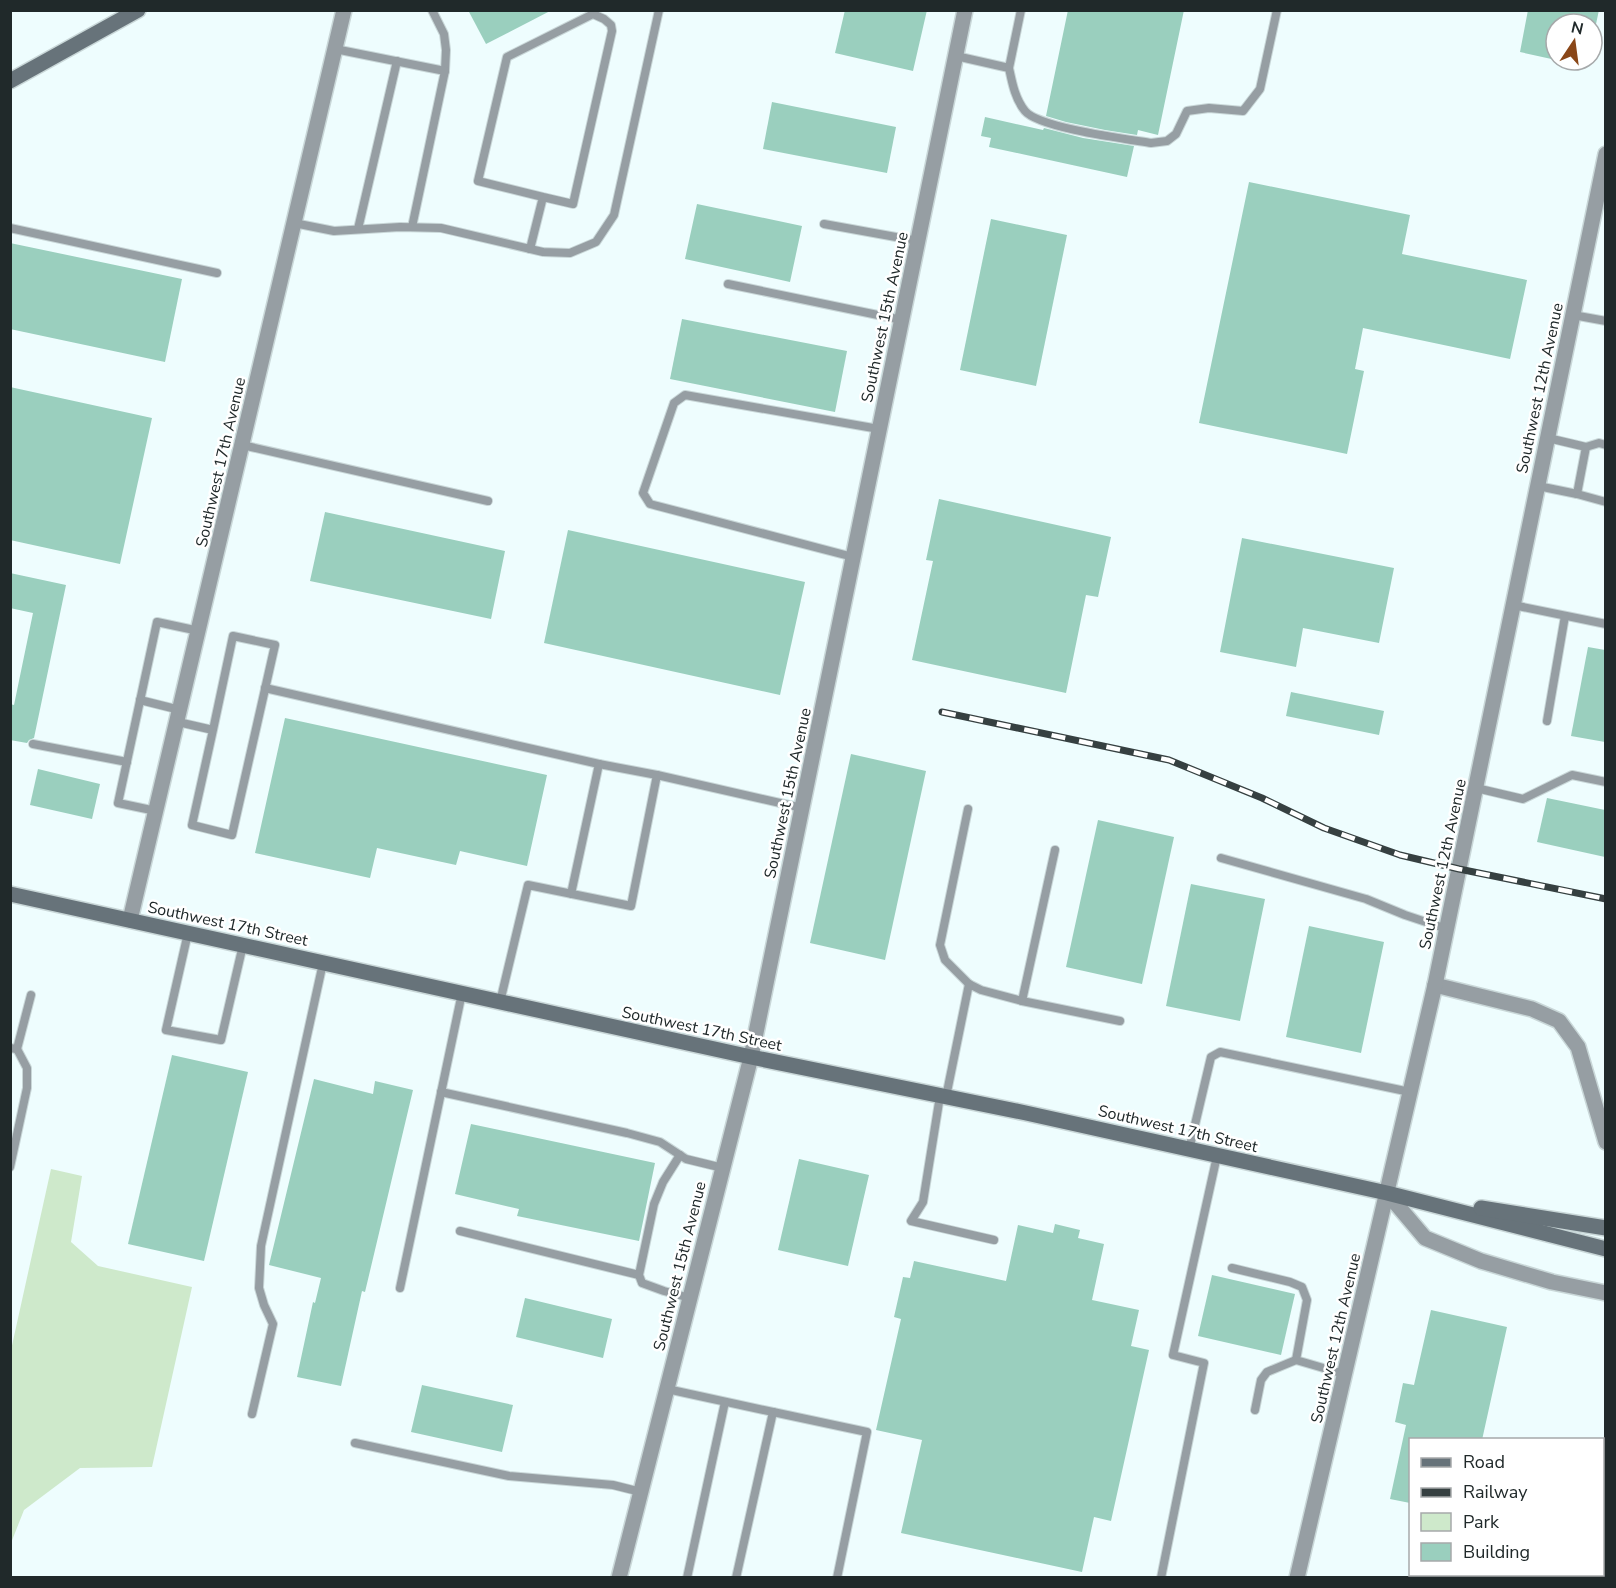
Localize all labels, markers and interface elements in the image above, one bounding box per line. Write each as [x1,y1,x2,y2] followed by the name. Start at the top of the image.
[1544,12,1604,72] north arrow
[1569,16,1585,40] text: N
[856,230,914,405] street label: Southwest 15th Avenue
[1511,301,1569,476] street label: Southwest 12th Avenue
[191,375,251,549] street label: Southwest 17th Avenue
[759,706,817,881] street label: Southwest 15th Avenue
[1414,777,1472,952] street label: Southwest 12th Avenue
[146,896,310,952] street label: Southwest 17th Street
[620,1001,784,1057] street label: Southwest 17th Street
[1096,1100,1260,1158] street label: Southwest 17th Street
[648,1179,712,1353] street label: Southwest 15th Avenue
[1306,1251,1366,1425] street label: Southwest 12th Avenue
[1409,1438,1604,1576] legend
[1463,1450,1505,1474] text: Road
[1463,1480,1528,1504] text: Railway
[1463,1510,1500,1534] text: Park
[1463,1540,1530,1564] text: Building

